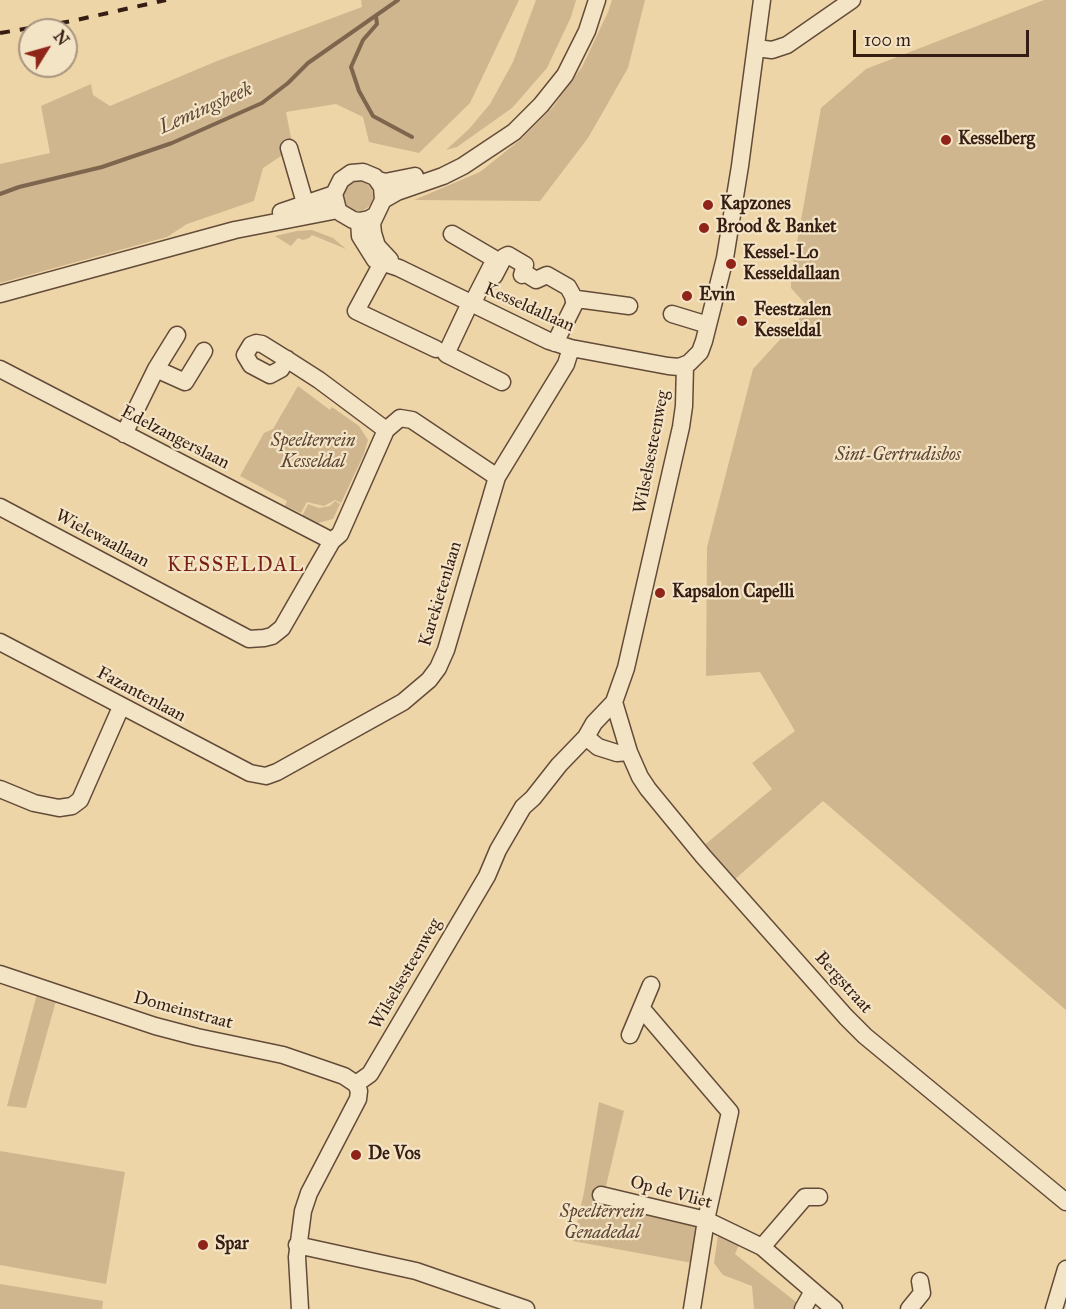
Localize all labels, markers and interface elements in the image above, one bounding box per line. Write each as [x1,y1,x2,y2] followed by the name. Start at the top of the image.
[18,18,78,78] north arrow
[856,18,1032,56] scale bar
[49,27,73,49] text: N
[864,29,911,51] text: 100 m
[156,78,256,140] water label: Lemingsbeek
[958,129,1035,151] place label: Kesselberg
[939,133,953,147] marker: Kesselberg
[720,194,791,216] place label: Kapzones
[701,198,715,212] marker: Kapzones
[716,217,836,239] place label: Brood & Banket
[697,221,711,235] marker: Brood & Banket
[743,243,840,286] place label: Kessel-Lo Kesseldallaan
[724,257,738,271] marker: Kessel-Lo Kesseldallaan
[480,278,578,338] street label: Kesseldallaan
[699,285,735,307] place label: Evin
[680,289,694,303] marker: Evin
[754,300,831,342] place label: Feestzalen Kesseldal
[735,314,749,328] marker: Feestzalen Kesseldal
[629,389,675,515] street label: Wilselsesteenweg
[117,401,233,475] street label: Edelzangerslaan
[271,431,355,474] park label: Speelterrein Kesseldal
[835,445,961,467] park label: Sint-Gertrudisbos
[51,505,153,573] street label: Wielewaallaan
[415,539,467,649] street label: Karekietenlaan
[167,554,305,578] district label: KESSELDAL
[672,582,794,604] place label: Kapsalon Capelli
[653,586,667,600] marker: Kapsalon Capelli
[93,662,189,728] street label: Fazantenlaan
[365,915,447,1033] street label: Wilselsesteenweg
[810,948,876,1018] street label: Bergstraat
[131,987,235,1035] street label: Domeinstraat
[368,1144,421,1166] place label: De Vos
[349,1148,363,1162] marker: De Vos
[628,1172,714,1214] street label: Op de Vliet
[560,1202,644,1244] park label: Speelterrein Genadedal
[215,1234,249,1256] place label: Spar
[196,1238,210,1252] marker: Spar

